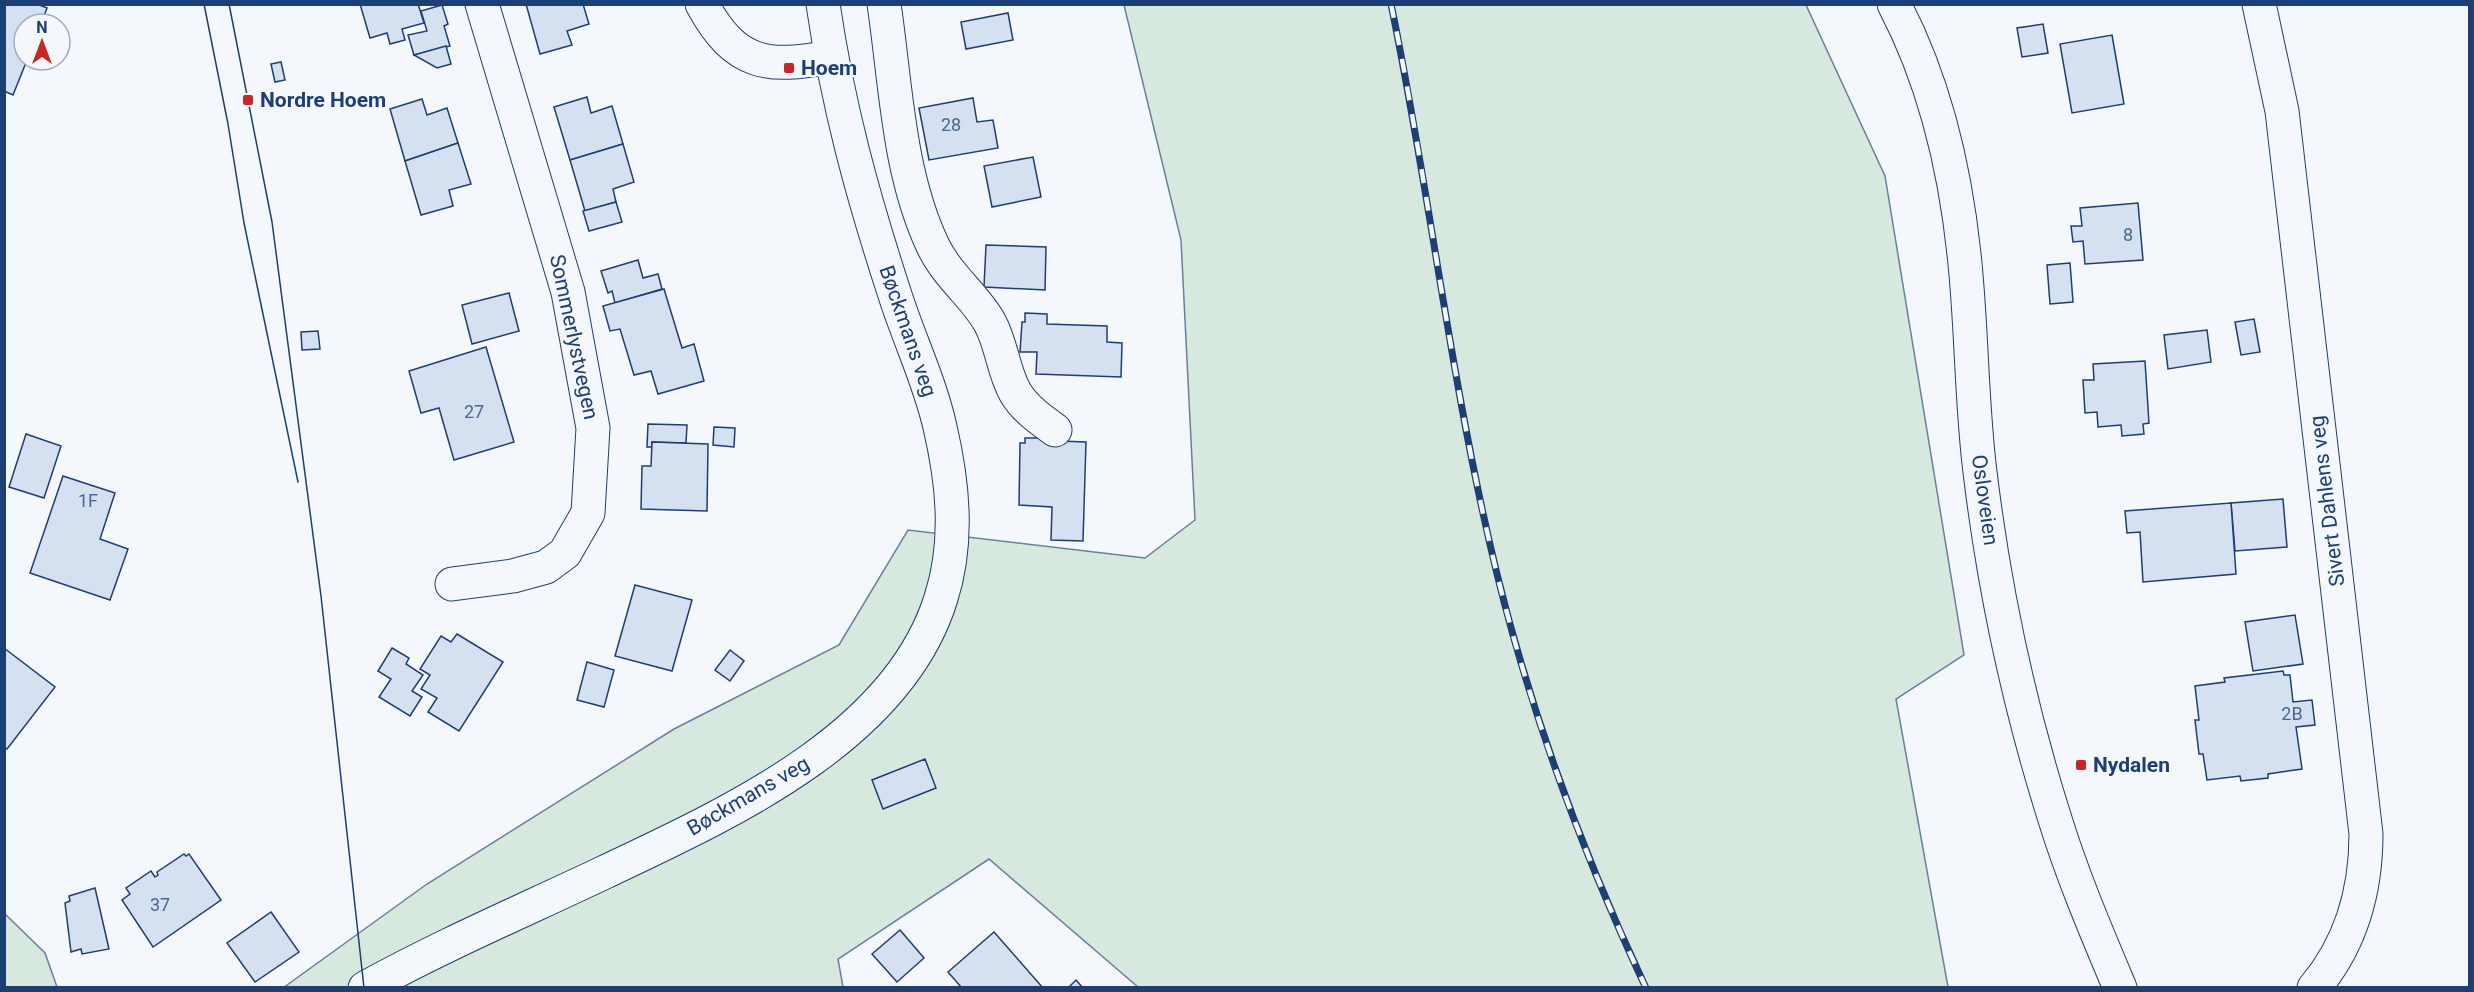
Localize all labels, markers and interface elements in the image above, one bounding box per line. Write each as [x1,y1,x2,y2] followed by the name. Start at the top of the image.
[12,12,72,72] north arrow
[36,18,48,37] text: N
[801,56,857,80] place label: Hoem
[782,61,796,75] marker: Hoem
[260,88,386,112] place label: Nordre Hoem
[241,93,255,107] marker: Nordre Hoem
[941,114,961,135] house number: 28
[2123,224,2133,245] house number: 8
[545,252,603,422] street label: Sommerlystvegen
[874,262,942,400] street label: Bøckmans veg
[464,401,484,422] house number: 27
[2305,414,2349,588] street label: Sivert Dahlens veg
[1967,453,2003,547] street label: Osloveien
[78,490,98,511] house number: 1F
[2281,703,2303,724] house number: 2B
[683,751,813,841] street label: Bøckmans veg
[2093,753,2170,777] place label: Nydalen
[2074,758,2088,772] marker: Nydalen
[150,894,170,915] house number: 37

